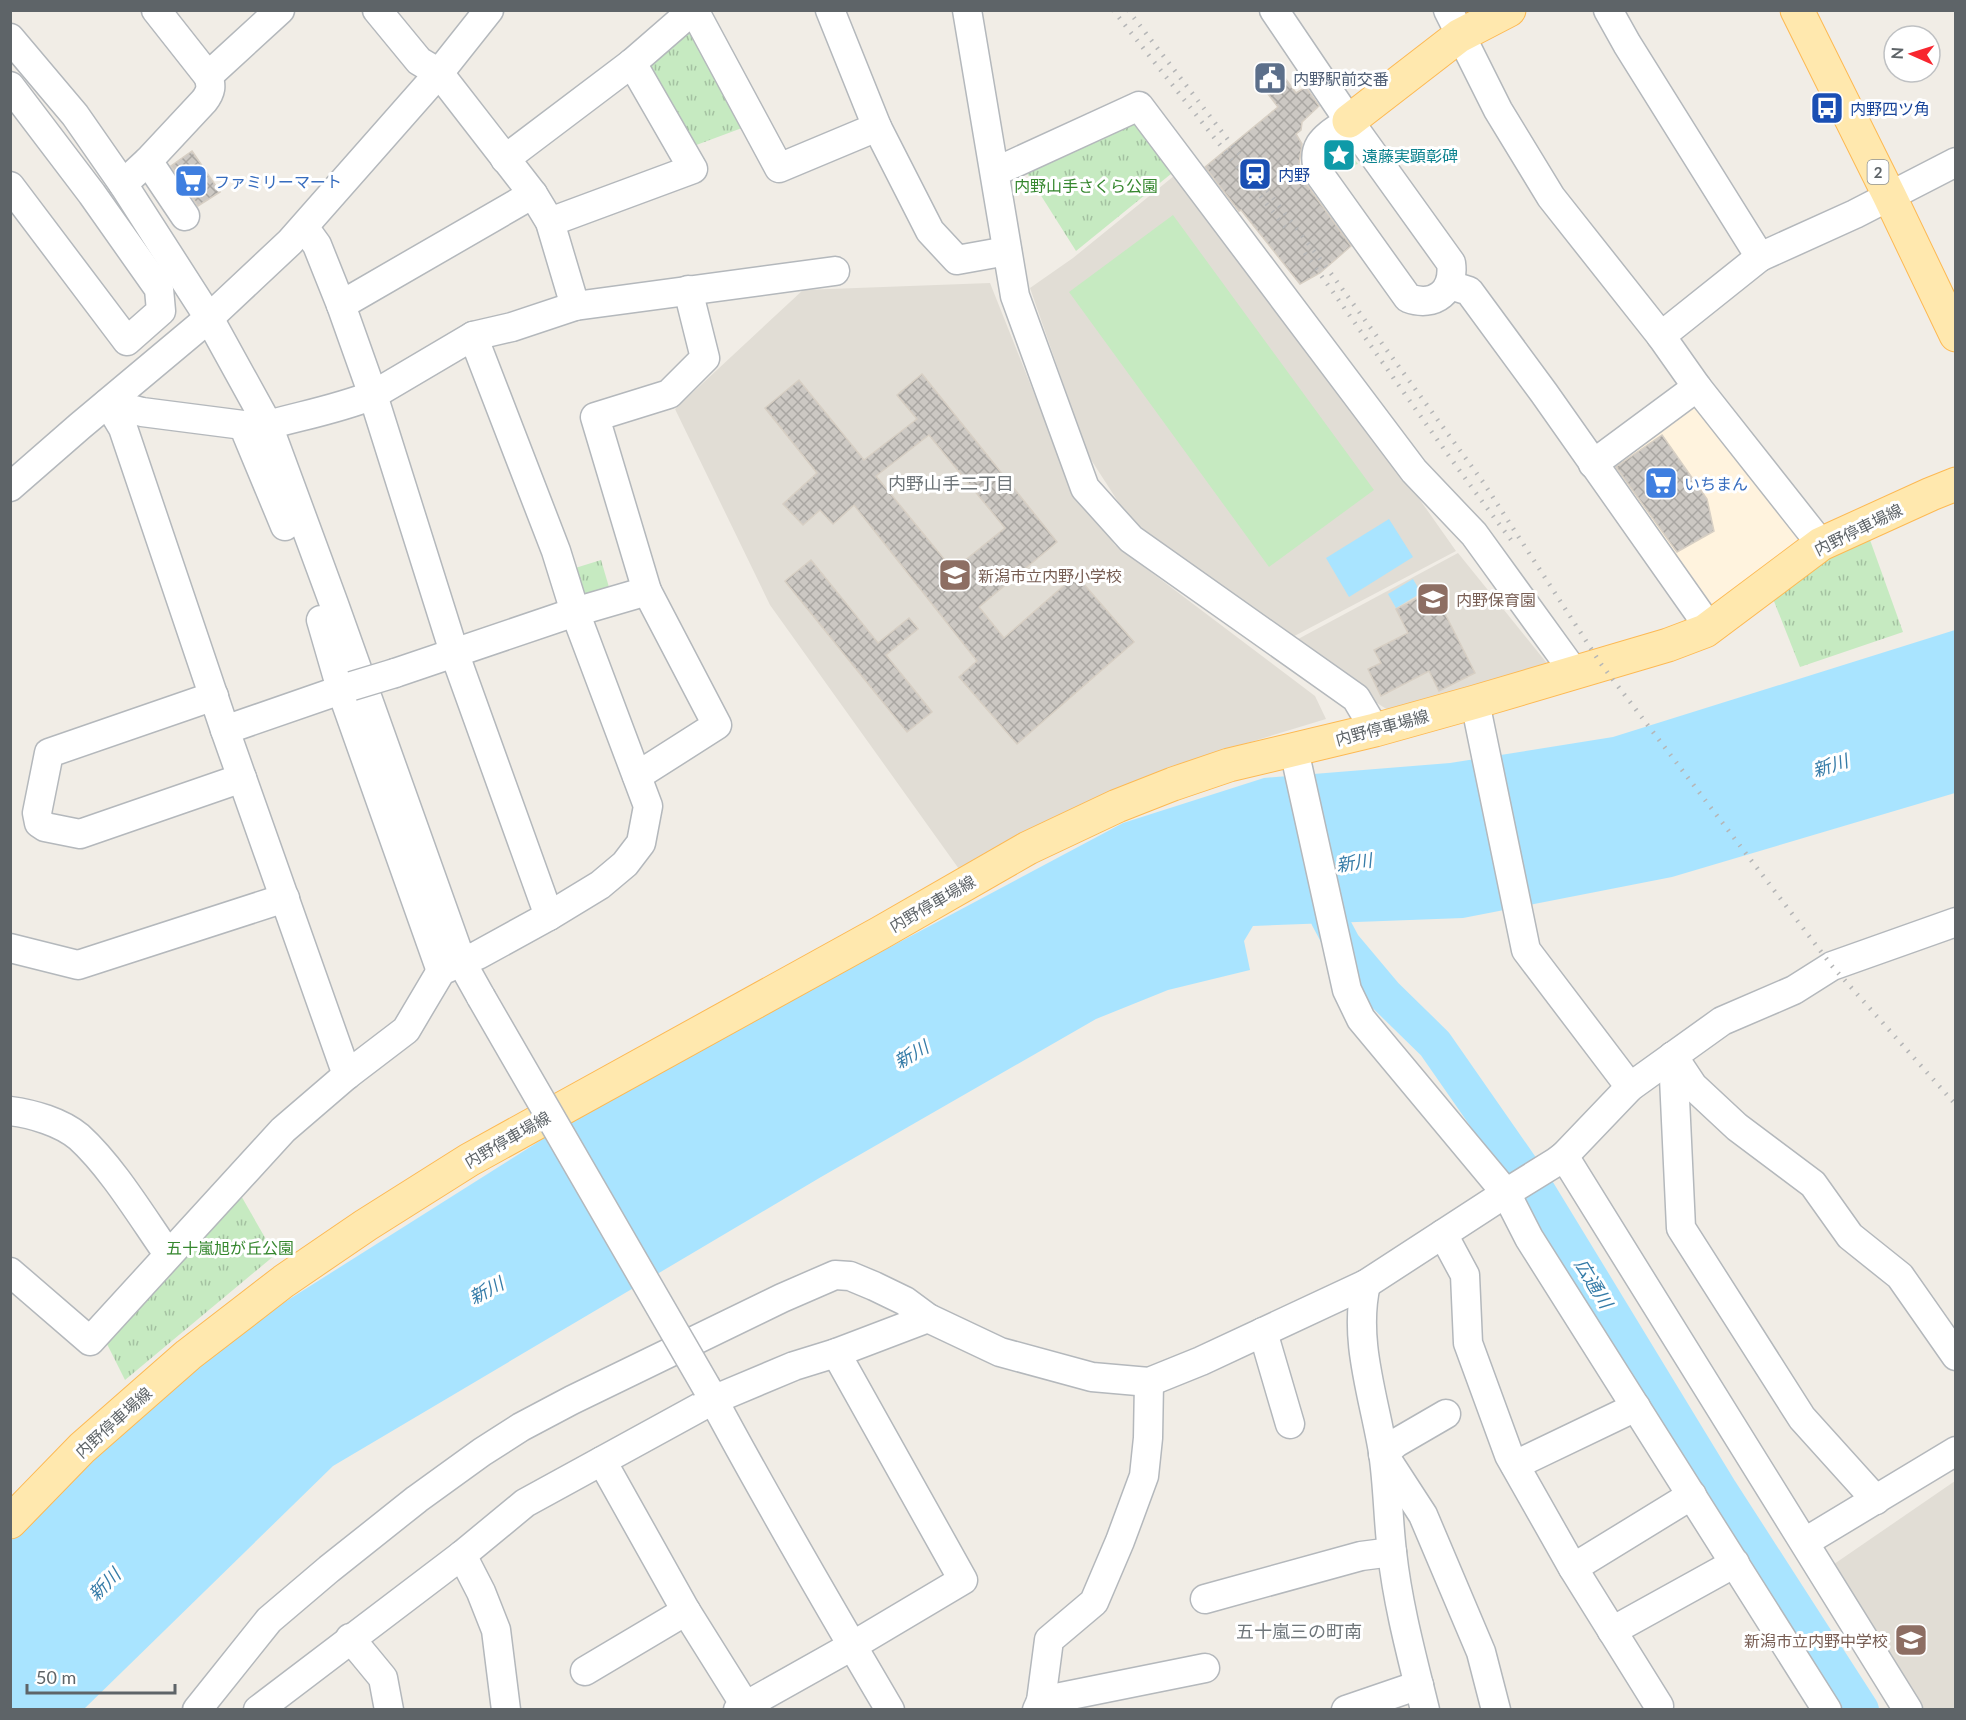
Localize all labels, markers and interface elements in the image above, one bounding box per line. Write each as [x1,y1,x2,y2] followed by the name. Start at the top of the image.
[1882,24,1942,84] north arrow
[1887,47,1906,60] text: N
[1252,60,1288,96] public building icon: 内野駅前交番
[1293,69,1389,88] place label: 内野駅前交番
[1809,90,1845,126] bus stop icon: 内野四ツ角
[1850,99,1930,118] place label: 内野四ツ角
[1321,137,1357,173] place icon: 遠藤実顕彰碑
[1362,146,1458,165] place label: 遠藤実顕彰碑
[1237,156,1273,192] station icon: 内野
[1868,160,1888,184] road number: 2
[173,163,209,199] supermarket icon: ファミリーマート
[1278,165,1310,184] place label: 内野
[214,172,342,191] place label: ファミリーマート
[1014,176,1158,195] park label: 内野山手さくら公園
[1643,465,1679,501] supermarket icon: いちまん
[888,472,1014,494] district label: 内野山手二丁目
[1684,474,1748,493] place label: いちまん
[1811,499,1905,559] street label: 内野停車場線
[937,557,973,593] school or university icon: 新潟市立内野小学校
[978,566,1122,585] place label: 新潟市立内野小学校
[1415,581,1451,617] school or university icon: 内野保育園
[1456,590,1536,609] place label: 内野保育園
[1333,705,1431,749] street label: 内野停車場線
[1809,748,1852,781] water label: 新川
[1335,848,1375,876] water label: 新川
[886,871,978,935] street label: 内野停車場線
[890,1034,934,1073] water label: 新川
[461,1107,553,1171] street label: 内野停車場線
[166,1238,294,1257] park label: 五十嵐旭が丘公園
[1571,1254,1618,1314] water label: 広通川
[465,1271,509,1308] water label: 新川
[71,1383,155,1461] street label: 内野停車場線
[83,1562,126,1605] water label: 新川
[1236,1620,1362,1642] district label: 五十嵐三の町南
[1893,1622,1929,1658] school or university icon: 新潟市立内野中学校
[1744,1631,1888,1650] place label: 新潟市立内野中学校
[27,1657,176,1695] scale bar
[36,1666,76,1688] text: 50 m

